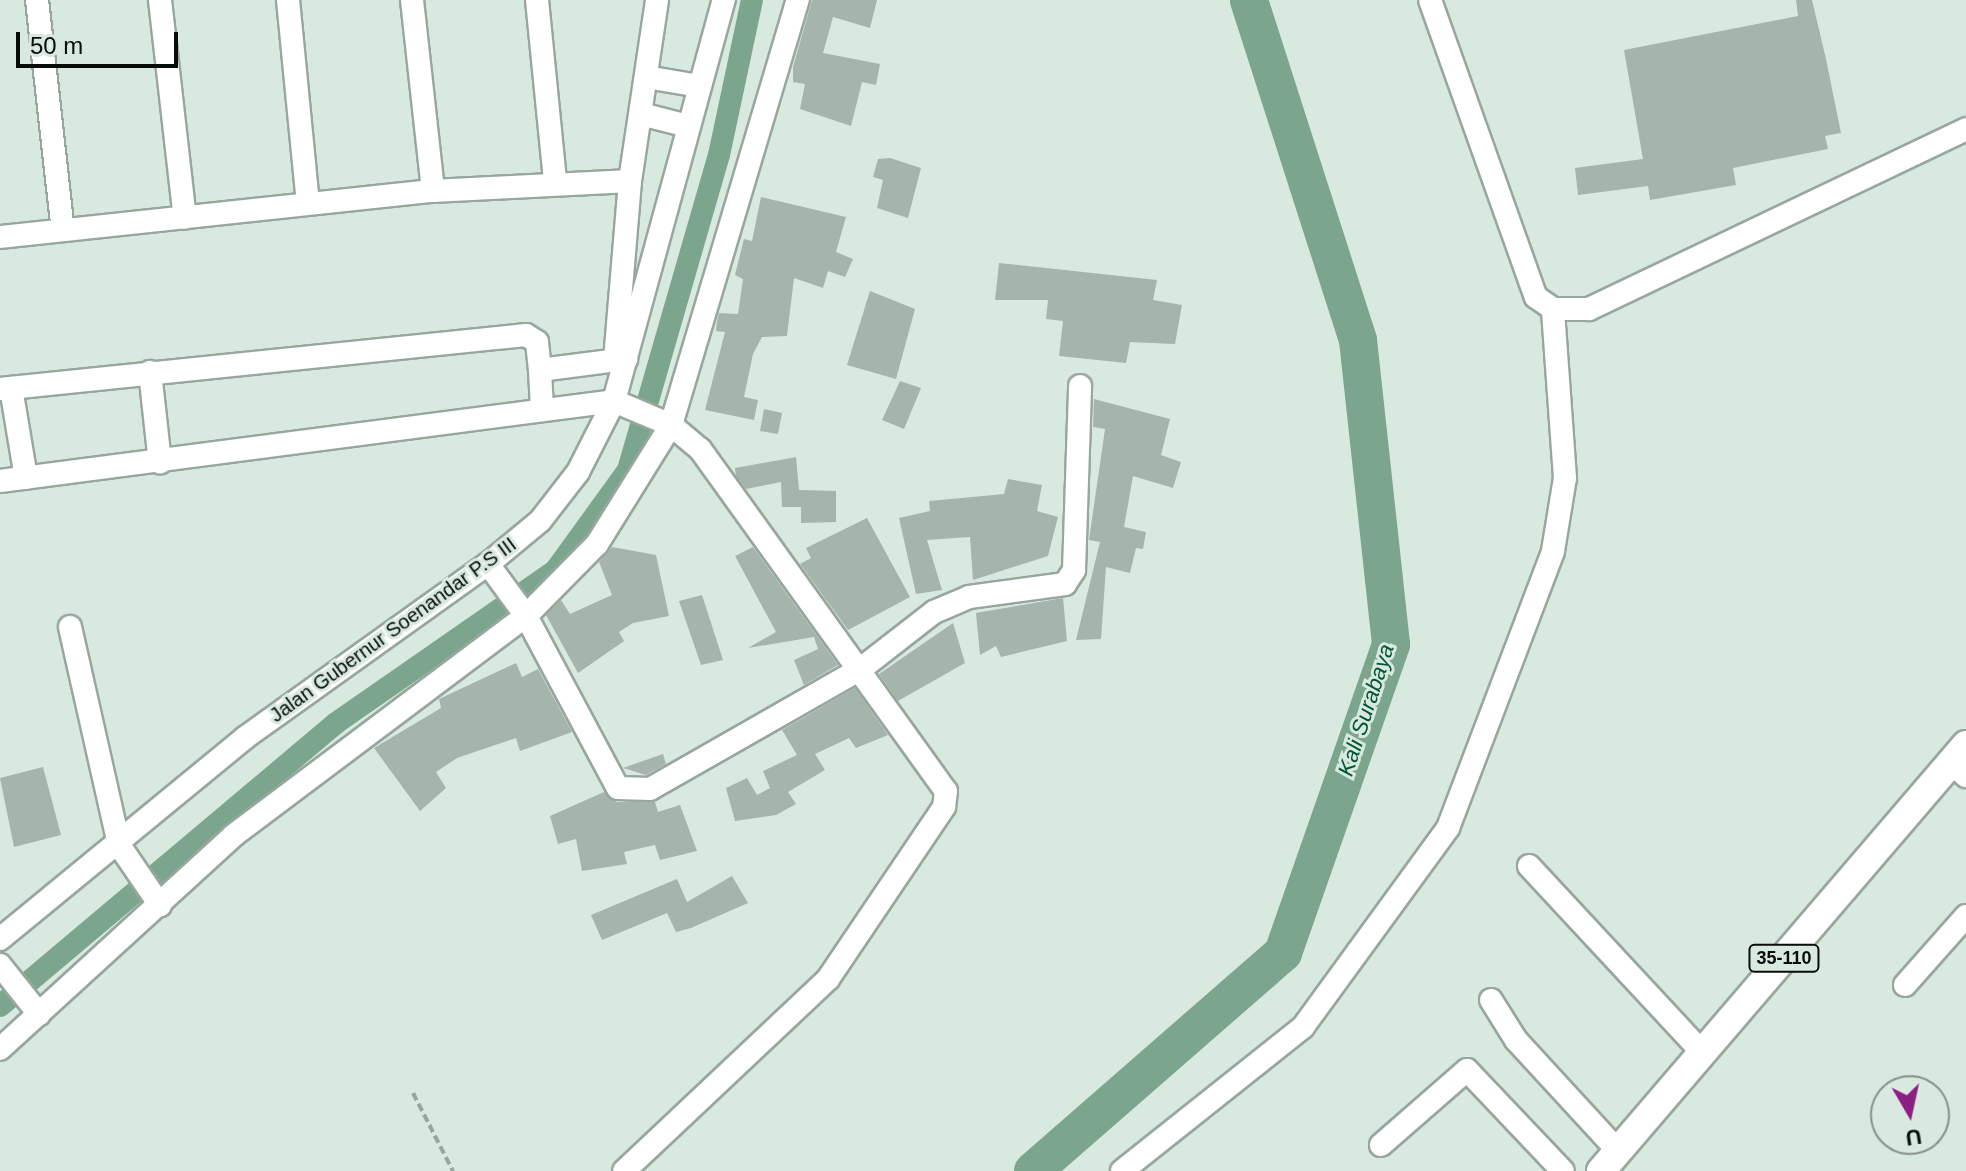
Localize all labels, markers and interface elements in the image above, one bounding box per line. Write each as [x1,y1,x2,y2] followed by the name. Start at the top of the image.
[20,16,182,66] scale bar
[30,32,83,59] text: 50 m
[265,532,521,728] street label: Jalan Gubernur Soenandar P.S III
[1332,641,1400,779] water label: Kali Surabaya
[1748,944,1820,972] road number: 35-110
[1870,1075,1950,1155] north arrow
[1904,1124,1923,1151] text: U

